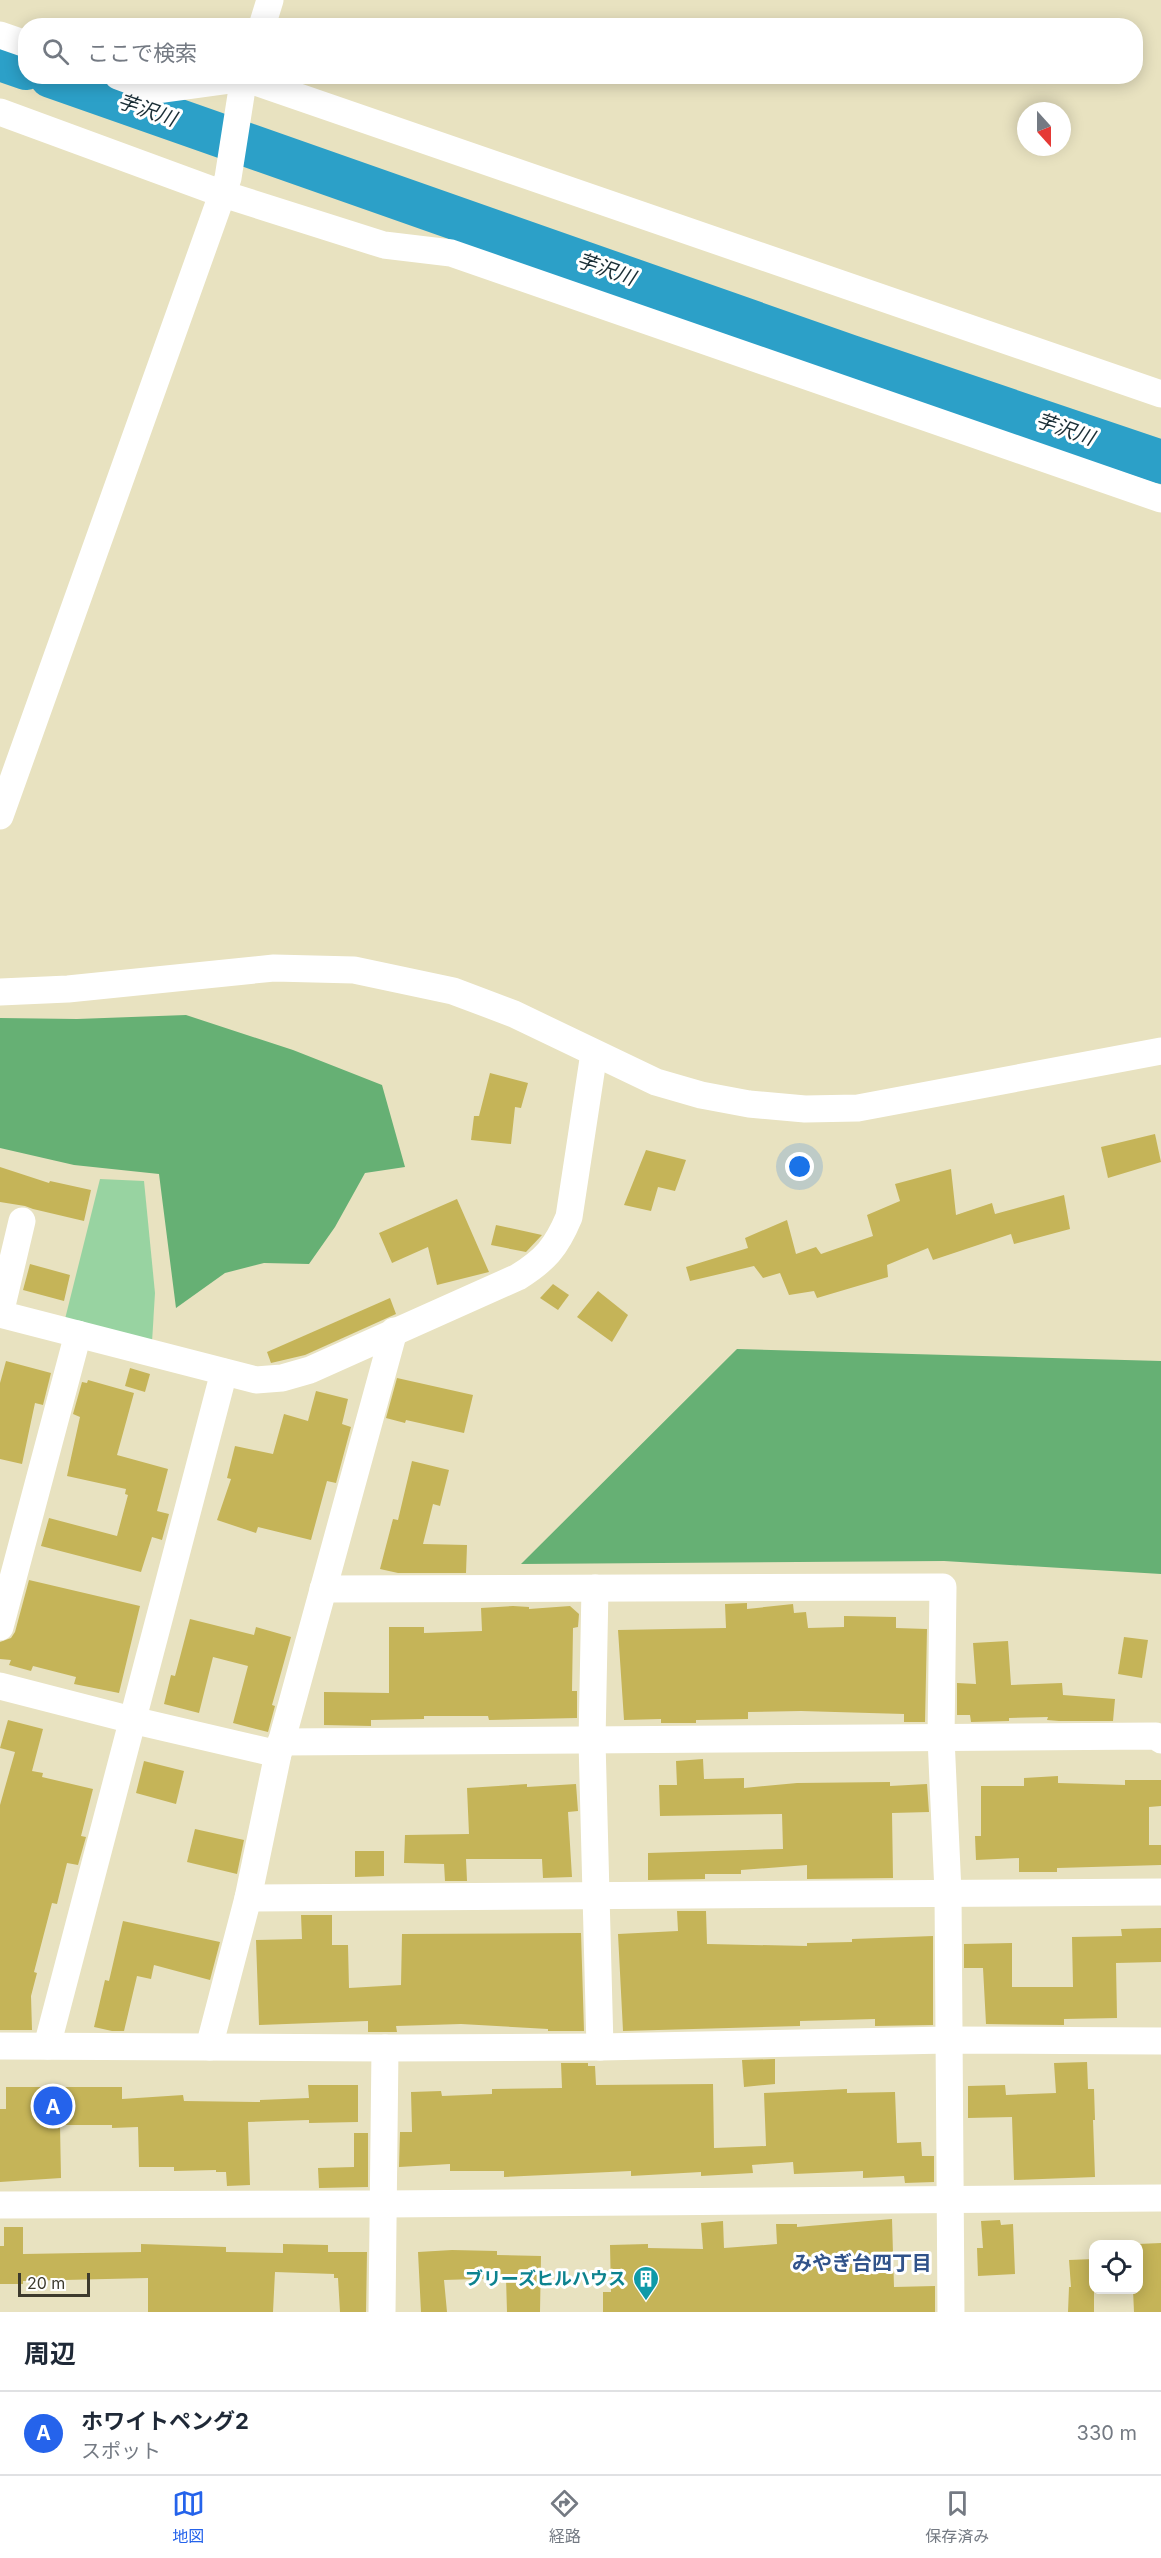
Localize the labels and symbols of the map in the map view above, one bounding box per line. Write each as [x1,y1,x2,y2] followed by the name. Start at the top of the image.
[115,89,181,132] water label: 芋沢川
[1017,102,1071,156] north arrow
[574,248,640,291] water label: 芋沢川
[1033,408,1099,451] water label: 芋沢川
[785,1152,814,1181] your location
[34,2084,72,2128] pin: A
[792,2251,932,2275] district label: みやぎ台四丁目
[631,2264,661,2302] building icon: ブリーズヒルハウス
[465,2268,626,2289] place label: ブリーズヒルハウス
[18,2270,90,2298] scale bar

